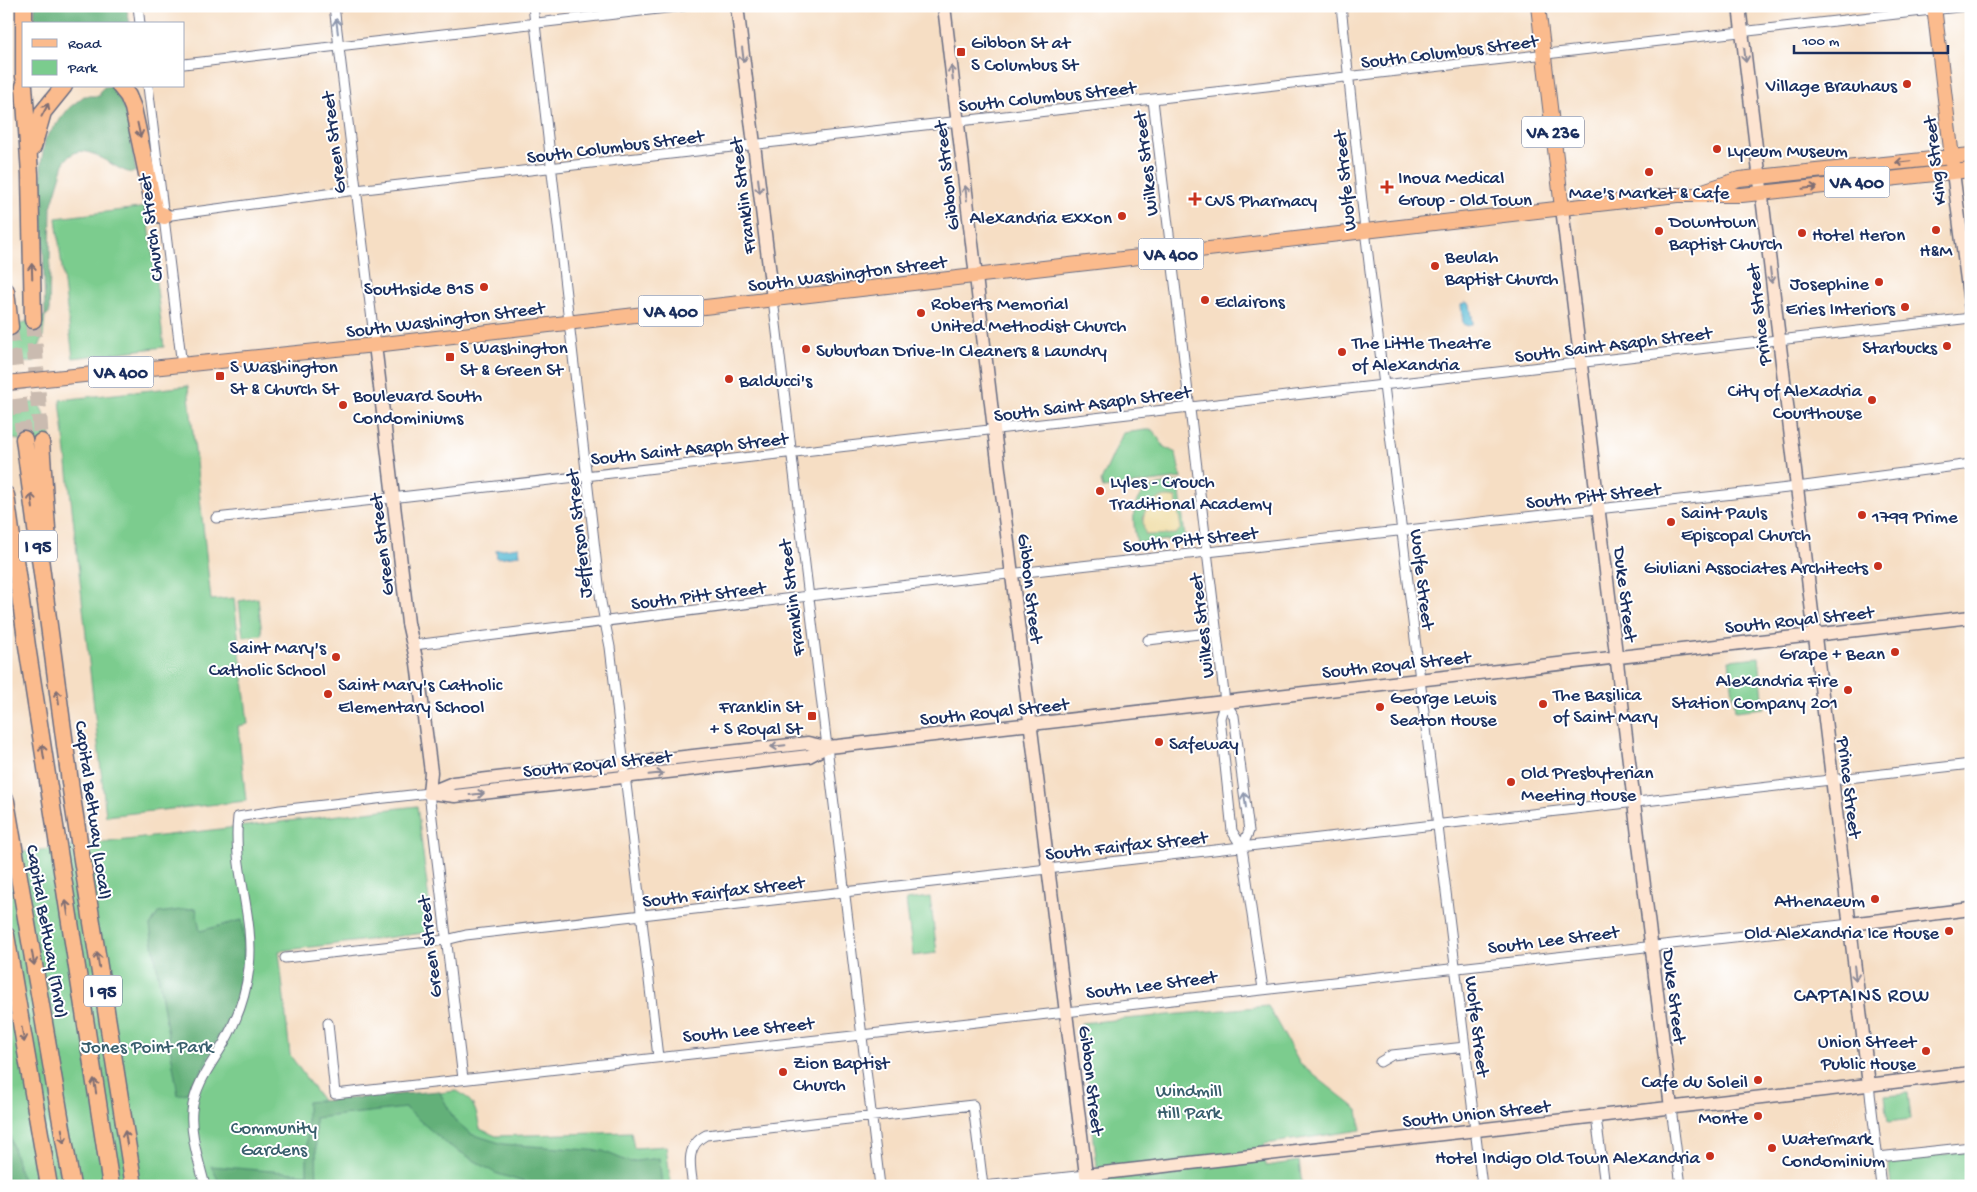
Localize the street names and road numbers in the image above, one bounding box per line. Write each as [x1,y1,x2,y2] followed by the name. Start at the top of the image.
[1360,31,1541,76] street label: South Columbus Street
[958,78,1139,119] street label: South Columbus Street
[318,88,353,195] street label: Green Street
[1129,108,1165,217] street label: Wilkes Street
[1919,112,1953,206] street label: King Street
[1522,116,1584,148] road number: VA 236
[930,117,967,232] street label: Gibbon Street
[526,126,707,171] street label: South Columbus Street
[1330,127,1363,232] street label: Wolfe Street
[726,134,763,256] street label: Franklin Street
[1824,166,1890,198] road number: VA 400
[134,170,170,283] street label: Church Street
[1138,238,1204,270] road number: VA 400
[747,252,950,299] street label: South Washington Street
[1743,260,1778,367] street label: Prince Street
[638,296,704,326] road number: VA 400
[345,298,548,345] street label: South Washington Street
[1514,323,1715,370] street label: South Saint Asaph Street
[88,357,154,388] road number: VA 400
[993,382,1194,429] street label: South Saint Asaph Street
[590,428,791,472] street label: South Saint Asaph Street
[562,466,599,599] street label: Jefferson Street
[1525,479,1664,516] street label: South Pitt Street
[366,490,401,597] street label: Green Street
[1122,523,1261,560] street label: South Pitt Street
[1403,528,1438,633] street label: Wolfe Street
[19,530,57,562] road number: I 95
[1010,532,1047,647] street label: Gibbon Street
[775,536,812,658] street label: Franklin Street
[1606,544,1641,645] street label: Duke Street
[1185,570,1221,679] street label: Wilkes Street
[630,578,769,617] street label: South Pitt Street
[1724,602,1877,641] street label: South Royal Street
[1321,647,1474,686] street label: South Royal Street
[919,694,1072,733] street label: South Royal Street
[68,719,115,902] street label: Capital Beltway (Local)
[1830,735,1865,842] street label: Prince Street
[522,746,675,785] street label: South Royal Street
[1044,827,1211,867] street label: South Fairfax Street
[19,843,72,1020] street label: Capital Beltway (Thru)
[641,872,808,915] street label: South Fairfax Street
[414,892,449,999] street label: Green Street
[1487,922,1622,961] street label: South Lee Street
[1655,946,1690,1047] street label: Duke Street
[1085,967,1220,1006] street label: South Lee Street
[1458,975,1493,1080] street label: Wolfe Street
[84,976,122,1006] road number: I 95
[682,1013,817,1050] street label: South Lee Street
[1071,1024,1108,1139] street label: Gibbon Street
[1401,1096,1553,1135] street label: South Union Street

